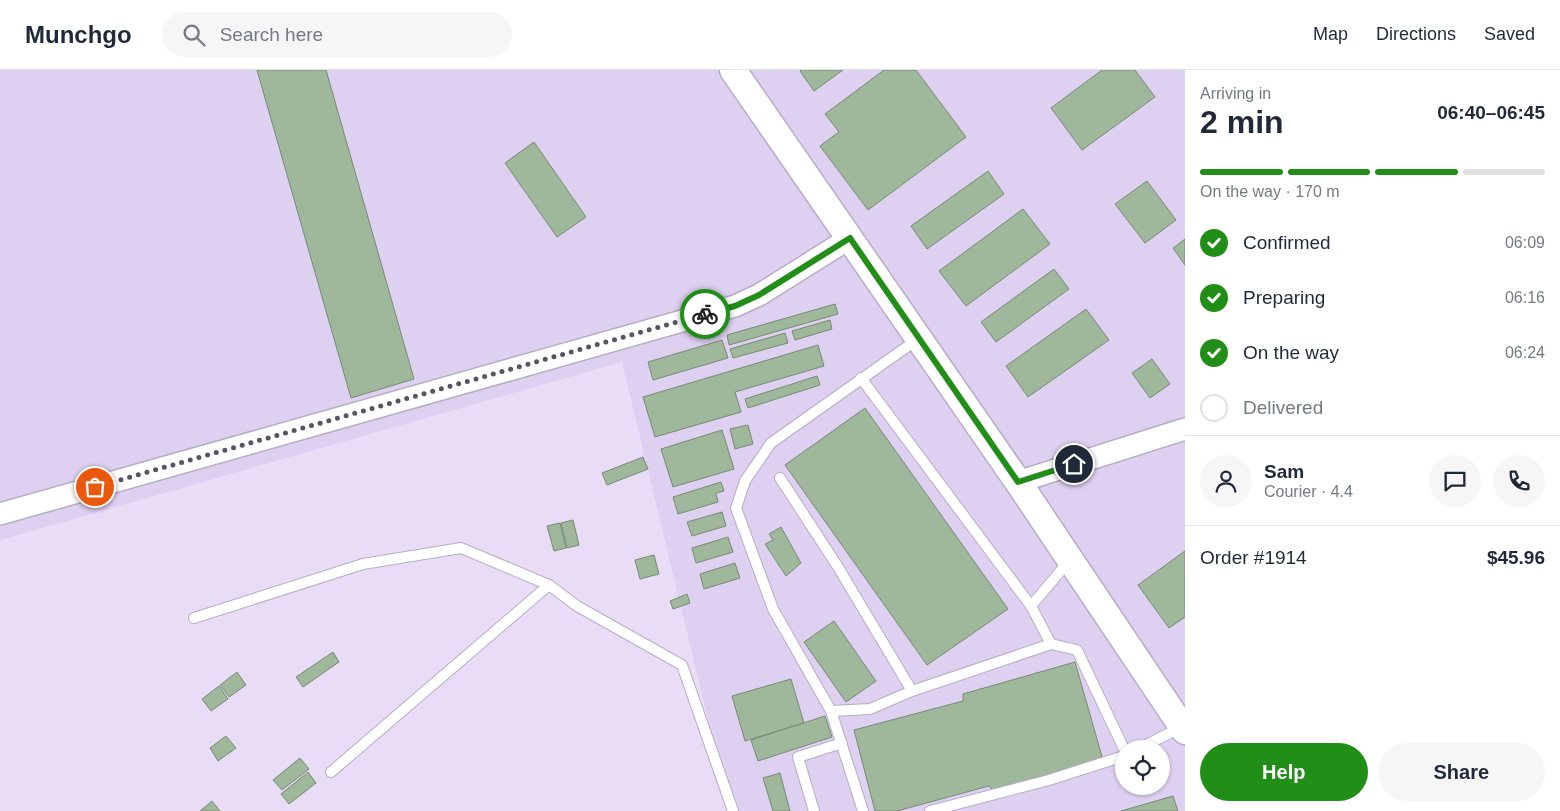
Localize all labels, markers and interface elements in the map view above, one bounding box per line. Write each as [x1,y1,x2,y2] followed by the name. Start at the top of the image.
[162,12,512,57] search box
[25,21,132,48] text: Munchgo
[180,21,208,49] icon: search
[220,24,323,45] text: Search here
[1313,24,1348,44] text: Map
[1376,24,1456,44] text: Directions
[1484,24,1535,44] text: Saved
[1200,85,1271,102] text: Arriving in
[1437,102,1545,123] text: 06:40–06:45
[1200,104,1284,140] text: 2 min
[1200,183,1340,200] text: On the way · 170 m
[1200,229,1228,257] icon: check
[1243,232,1331,253] text: Confirmed
[1505,234,1545,251] text: 06:09
[1200,284,1228,312] icon: check
[1243,287,1325,308] text: Preparing
[680,289,730,339] courier
[1505,289,1545,306] text: 06:16
[691,300,719,328] icon: bike
[1200,339,1228,367] icon: check
[1243,342,1339,363] text: On the way
[1505,344,1545,361] text: 06:24
[1243,397,1323,418] text: Delivered
[1053,443,1095,485] pin
[1060,450,1088,478] icon: home
[1200,455,1252,507] button: person
[1429,455,1481,507] button: chat
[1493,455,1545,507] button: phone
[1264,461,1304,482] text: Sam
[74,466,116,508] pin
[81,473,109,501] icon: bag
[1264,483,1353,500] text: Courier · 4.4
[1200,547,1307,568] text: Order #1914
[1487,547,1545,568] text: $45.96
[1115,740,1170,795] map controls
[1115,740,1170,795] button: locate
[1200,743,1368,801] button: Help
[1378,743,1545,801] button: Share

